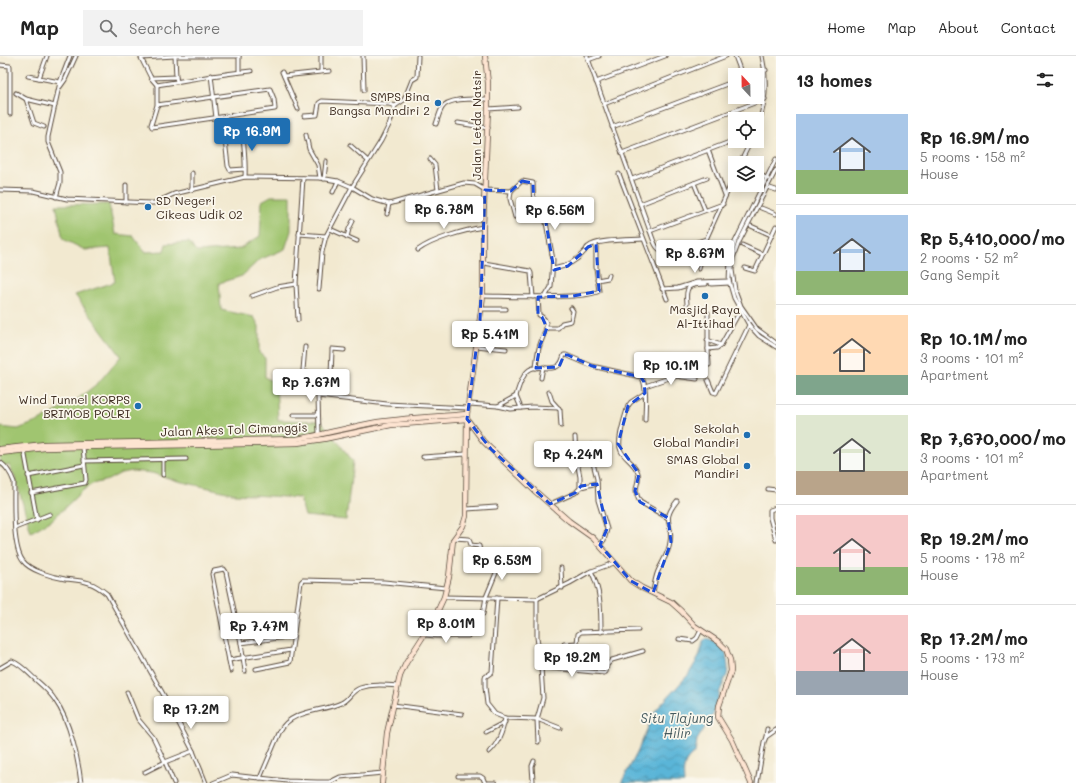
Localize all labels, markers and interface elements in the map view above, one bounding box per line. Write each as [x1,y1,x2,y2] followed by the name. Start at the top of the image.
[83,10,363,46] search box
[20,15,59,40] text: Map
[97,17,119,39] icon: search
[129,18,220,38] text: Search here
[827,18,865,37] text: Home
[887,18,916,37] text: Map
[938,18,979,37] text: About
[1001,18,1056,37] text: Contact
[728,68,764,104] north arrow
[728,68,764,192] map controls
[796,69,872,91] text: 13 homes
[1034,69,1056,91] icon: filters
[468,70,484,180] street label: Jalan Letda Natsir
[329,88,430,118] place label: SMPS Bina Bangsa Mandiri 2
[433,98,443,108] marker: SMPS Bina Bangsa Mandiri 2
[728,112,764,148] button: locate
[211,118,293,152] pin: Rp 16.9M
[223,122,281,139] text: Rp 16.9M
[920,126,1029,148] text: Rp 16.9M/mo
[828,130,876,178] icon: home
[920,148,1025,165] text: 5 rooms · 158 m²
[728,156,764,192] button: layers
[920,165,958,182] text: House
[156,192,243,222] place label: SD Negeri Cikeas Udik 02
[403,196,485,230] pin: Rp 6.78M
[514,197,596,231] pin: Rp 6.56M
[414,200,474,217] text: Rp 6.78M
[525,201,585,218] text: Rp 6.56M
[143,202,153,212] marker: SD Negeri Cikeas Udik 02
[920,227,1065,249] text: Rp 5,410,000/mo
[828,231,876,279] icon: home
[654,240,736,274] pin: Rp 8.67M
[665,244,725,261] text: Rp 8.67M
[920,249,1018,266] text: 2 rooms · 52 m²
[920,266,1000,283] text: Gang Sempit
[700,291,710,301] marker: Masjid Raya Al-Ittihad
[670,301,740,331] place label: Masjid Raya Al-Ittihad
[449,321,531,355] pin: Rp 5.41M
[461,325,519,342] text: Rp 5.41M
[920,327,1027,349] text: Rp 10.1M/mo
[828,331,876,379] icon: home
[920,349,1023,366] text: 3 rooms · 101 m²
[630,352,712,386] pin: Rp 10.1M
[643,356,699,373] text: Rp 10.1M
[920,366,989,383] text: Apartment
[270,369,352,403] pin: Rp 7.67M
[282,373,340,390] text: Rp 7.67M
[18,391,130,421] place label: Wind Tunnel KORPS BRIMOB POLRI
[133,401,143,411] marker: Wind Tunnel KORPS BRIMOB POLRI
[160,418,308,440] street label: Jalan Akes Tol Cimanggis
[653,420,739,450] place label: Sekolah Global Mandiri
[920,427,1066,449] text: Rp 7,670,000/mo
[742,430,752,440] marker: Sekolah Global Mandiri
[828,431,876,479] icon: home
[532,441,614,475] pin: Rp 4.24M
[543,445,603,462] text: Rp 4.24M
[920,449,1023,466] text: 3 rooms · 101 m²
[667,451,739,481] place label: SMAS Global Mandiri
[742,461,752,471] marker: SMAS Global Mandiri
[920,466,989,483] text: Apartment
[920,527,1029,549] text: Rp 19.2M/mo
[828,531,876,579] icon: home
[461,547,543,581] pin: Rp 6.53M
[920,549,1025,566] text: 5 rooms · 178 m²
[472,551,532,568] text: Rp 6.53M
[920,566,958,583] text: House
[405,610,487,644] pin: Rp 8.01M
[218,613,300,647] pin: Rp 7.47M
[417,614,475,631] text: Rp 8.01M
[229,617,289,634] text: Rp 7.47M
[920,627,1028,649] text: Rp 17.2M/mo
[828,631,876,679] icon: home
[531,644,613,678] pin: Rp 19.2M
[543,648,601,665] text: Rp 19.2M
[920,649,1024,666] text: 5 rooms · 173 m²
[920,666,958,683] text: House
[150,696,232,730] pin: Rp 17.2M
[163,700,219,717] text: Rp 17.2M
[640,709,714,741] water label: Situ Tlajung Hilir

